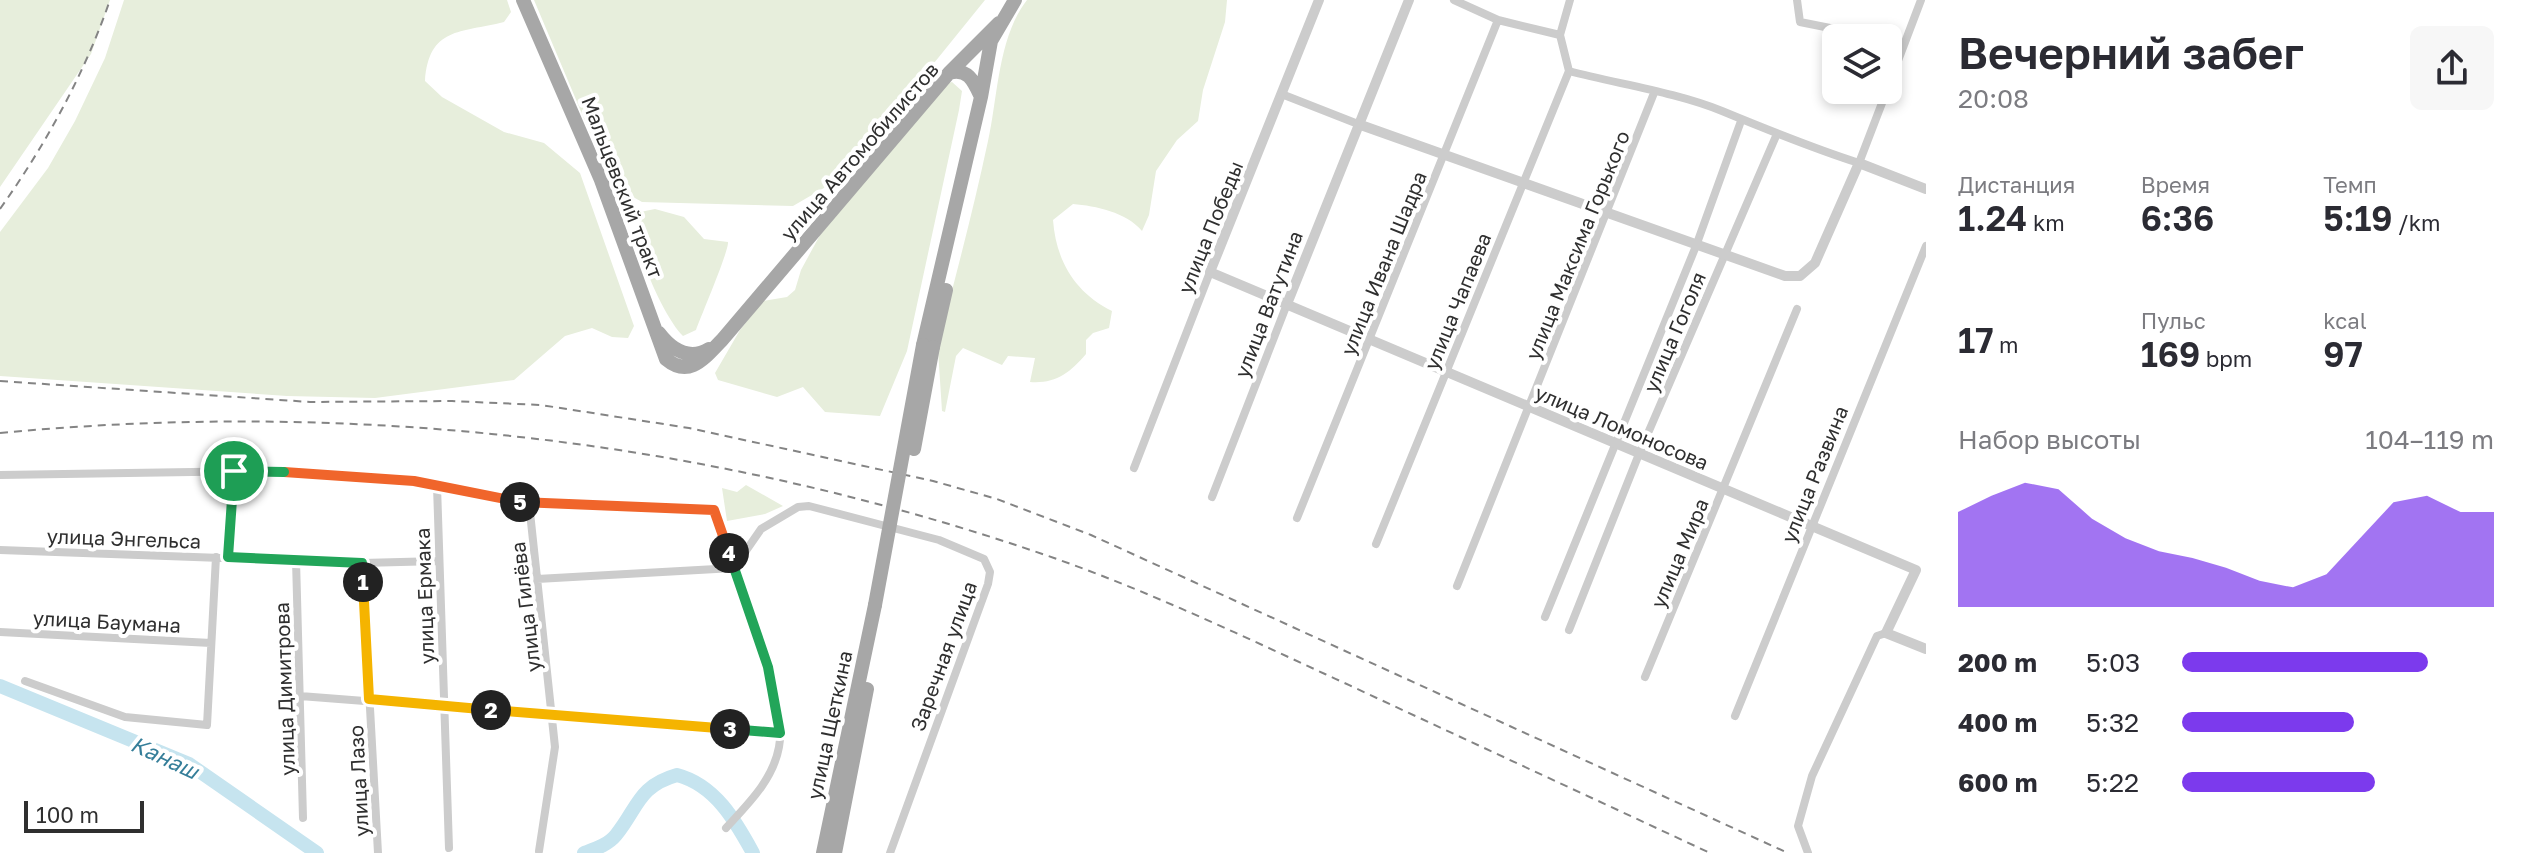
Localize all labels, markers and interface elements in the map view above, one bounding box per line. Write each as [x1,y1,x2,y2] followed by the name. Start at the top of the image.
[1822,24,1902,104] map controls
[1822,24,1902,104] button: layers
[1958,26,2304,79] text: Вечерний забег
[2410,26,2494,110] button: share
[775,57,943,245] street label: улица Автомобилистов
[1958,83,2029,114] text: 20:08
[577,93,669,281] street label: Мальцевский тракт
[1520,127,1634,363] street label: улица Максима Горького
[1173,157,1247,297] street label: улица Победы
[1335,167,1431,359] street label: улица Ивана Шадра
[1958,171,2075,198] text: Дистанция
[2141,171,2210,198] text: Время
[2323,171,2377,198] text: Темп
[1958,198,2027,238] text: 1.24
[2141,198,2214,238] text: 6:36
[2323,198,2393,238] text: 5:19
[2027,209,2065,236] text: km
[2393,209,2441,236] text: /km
[1229,227,1307,381] street label: улица Ватутина
[1419,229,1495,373] street label: улица Чапаева
[1638,268,1710,396] street label: улица Гоголя
[2141,307,2206,334] text: Пульс
[2323,307,2367,334] text: kcal
[1958,320,1994,360] text: 17
[1994,331,2018,358] text: m
[2141,334,2200,374] text: 169
[2323,334,2363,374] text: 97
[2200,345,2252,372] text: bpm
[1532,380,1712,474] street label: улица Ломоносова
[1776,402,1852,546] street label: улица Развина
[1958,424,2141,455] text: Набор высоты
[2365,424,2494,455] text: 104–119 m
[200,437,268,505] pin
[212,449,256,493] icon: arrive
[500,482,540,522] pin: 5
[513,488,527,515] text: 5
[1645,495,1713,611] street label: улица Мира
[46,523,202,553] street label: улица Энгельса
[410,527,438,665] street label: улица Ермака
[709,533,749,573] pin: 4
[722,539,736,566] text: 4
[505,541,545,673] street label: улица Гилёва
[343,562,383,602] pin: 1
[357,568,369,595] text: 1
[905,578,981,734] street label: Заречная улица
[269,602,299,776] street label: улица Димитрова
[32,605,182,637] street label: улица Баумана
[1958,647,2037,678] text: 200 m
[2086,647,2140,678] text: 5:03
[801,648,857,802] street label: улица Щеткина
[471,690,511,730] pin: 2
[484,696,498,723] text: 2
[1958,707,2037,738] text: 400 m
[2086,707,2139,738] text: 5:32
[710,709,750,749] pin: 3
[723,715,737,742] text: 3
[343,725,373,837] street label: улица Лазо
[127,730,204,785] water label: Канаш
[1958,767,2038,798] text: 600 m
[2086,767,2139,798] text: 5:22
[24,797,144,833] scale bar
[36,801,99,828] text: 100 m

